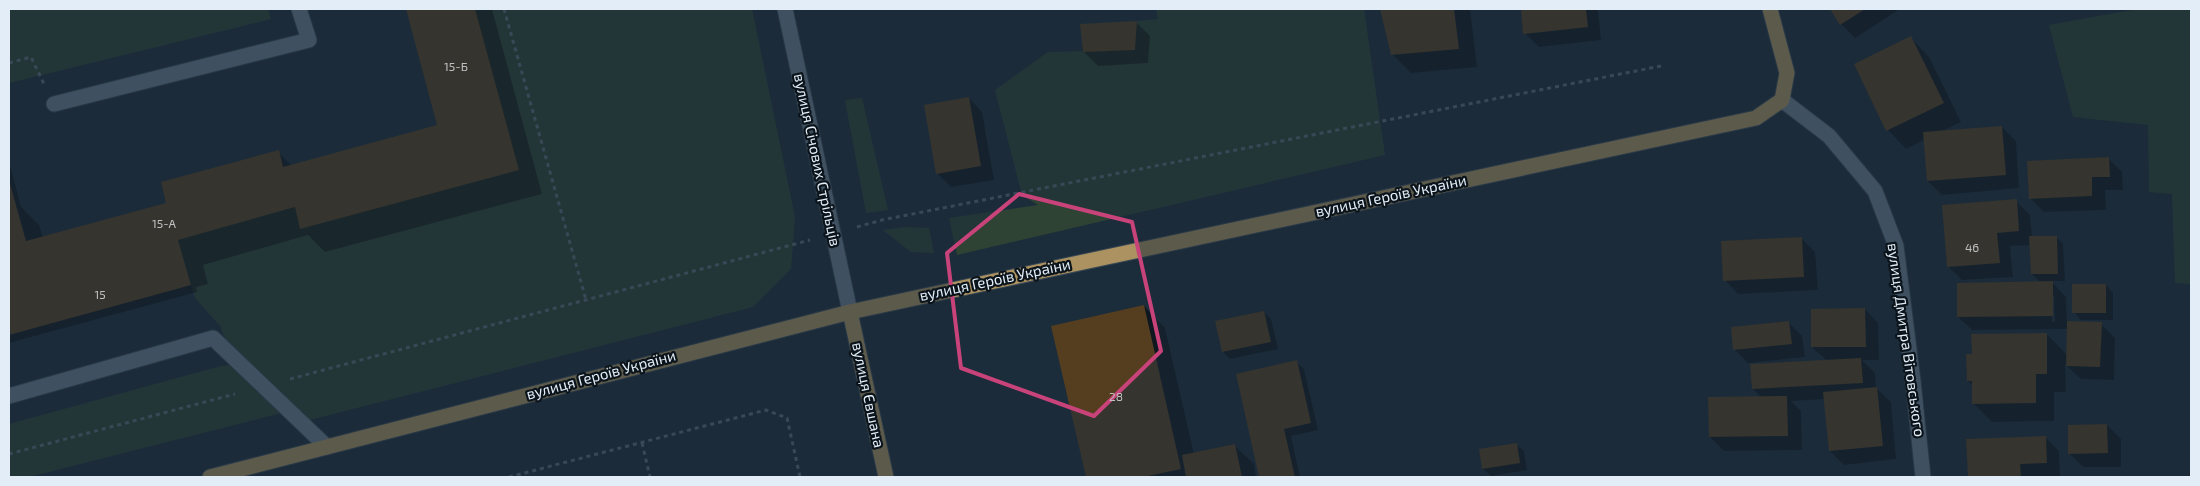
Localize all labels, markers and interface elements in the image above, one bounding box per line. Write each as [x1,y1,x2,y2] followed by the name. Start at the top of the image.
[444,59,468,73] house number: 15-Б
[790,72,845,248] street label: вулиця Січових Стрільців
[1314,170,1468,221] street label: вулиця Героїв України
[152,216,177,230] house number: 15-А
[1965,240,1979,254] house number: 46
[1883,242,1930,438] street label: вулиця Дмитра Вітовського
[918,254,1072,305] street label: вулиця Героїв України
[94,287,106,301] house number: 15
[848,340,889,450] street label: вулиця Євшана
[524,345,678,404] street label: вулиця Героїв України
[1109,389,1123,403] house number: 28

